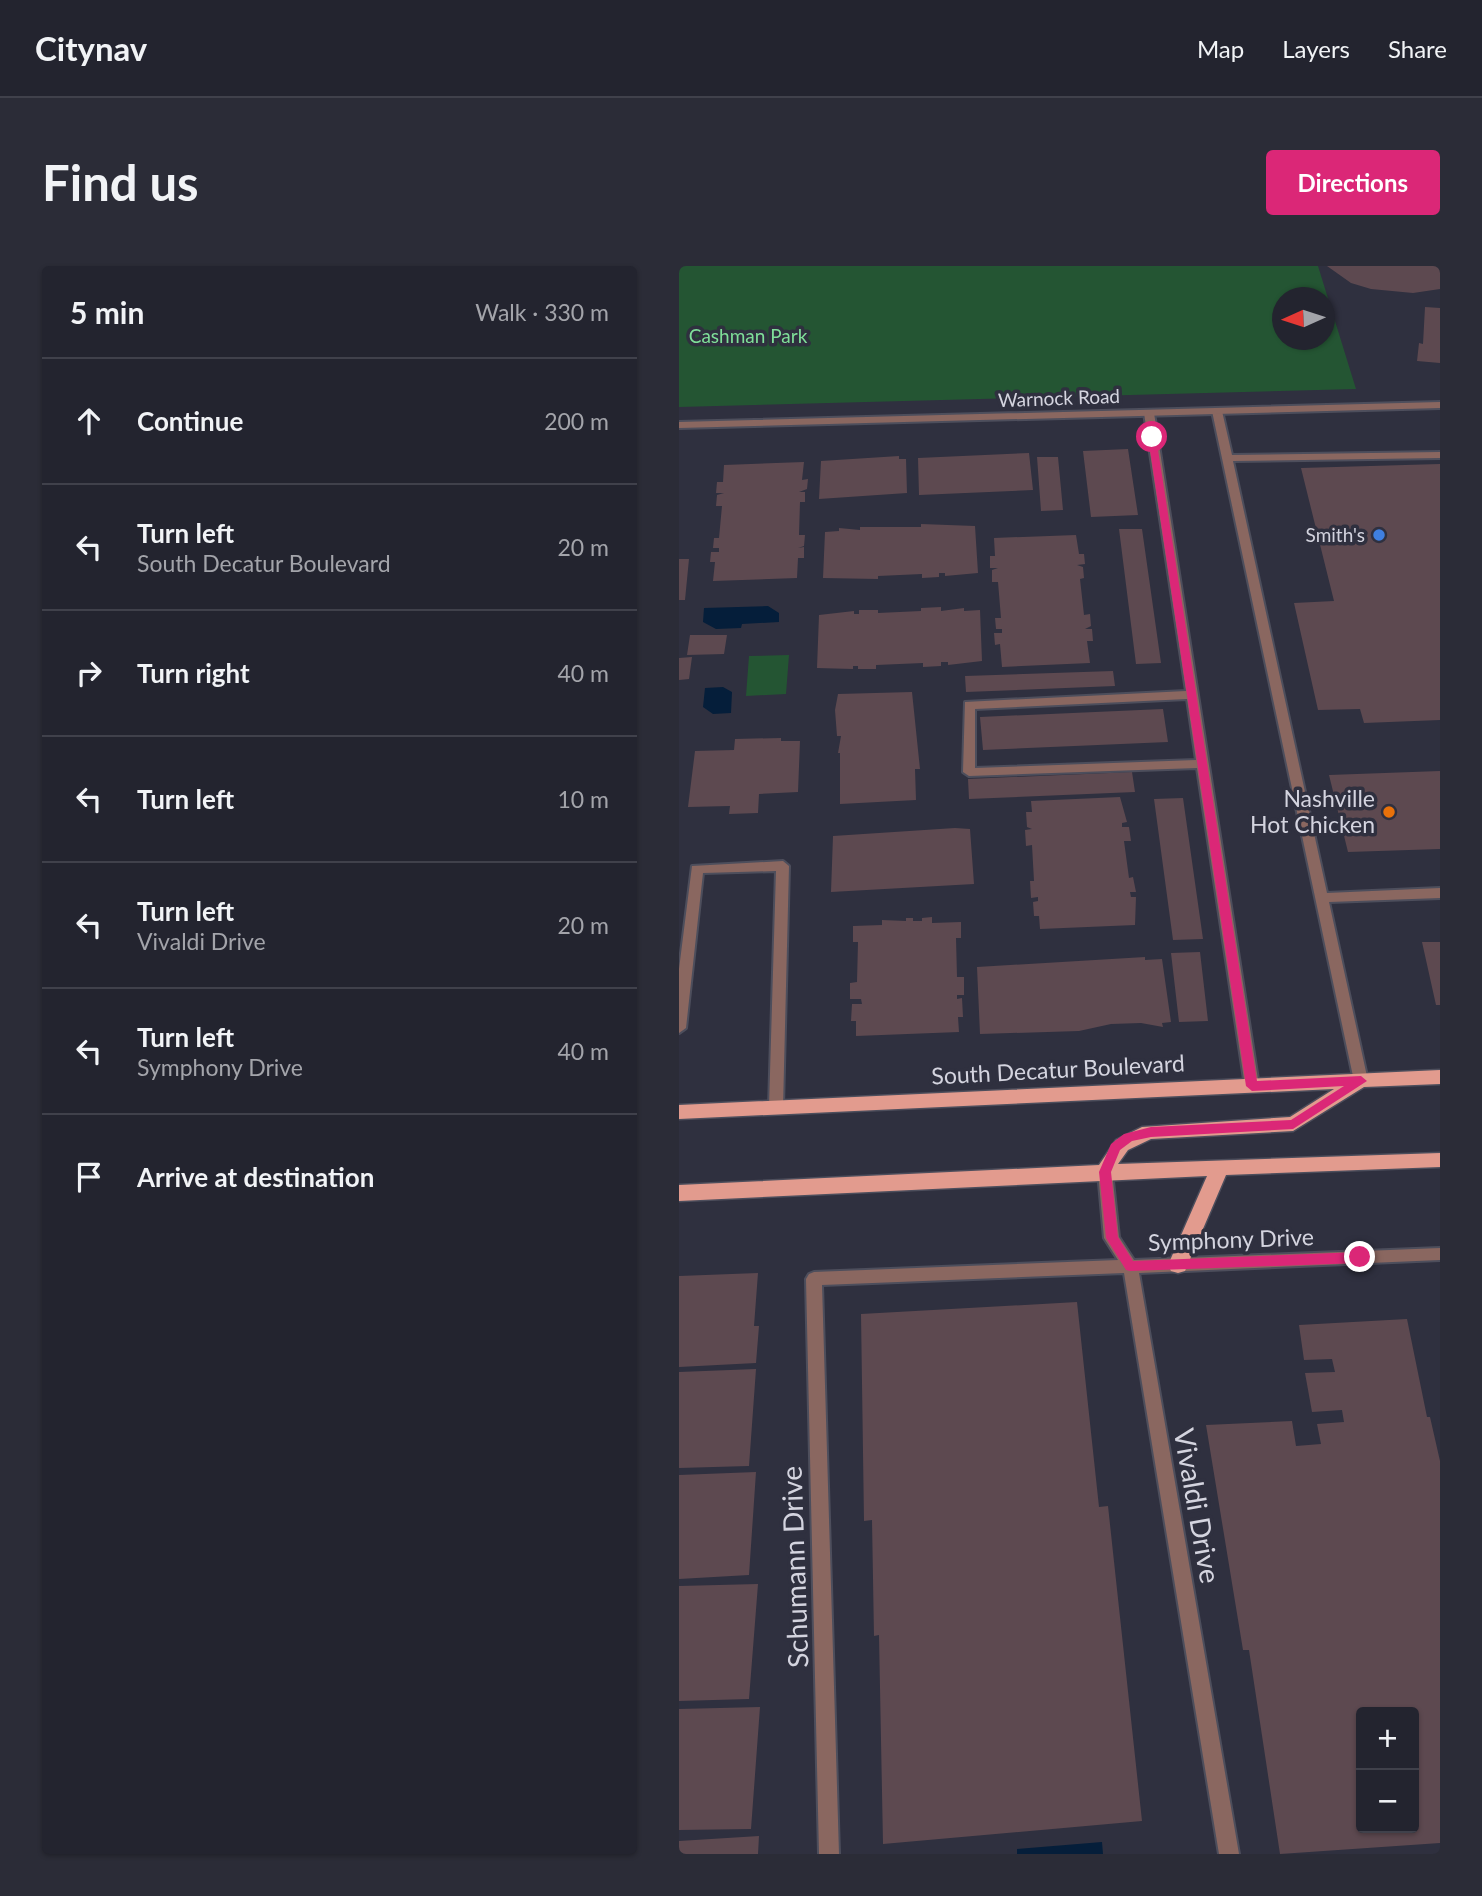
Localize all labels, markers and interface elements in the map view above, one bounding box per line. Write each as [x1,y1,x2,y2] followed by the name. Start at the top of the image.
[35,28,147,68] text: Citynav
[1197,34,1244,63] text: Map
[1282,34,1350,63] text: Layers
[1388,34,1447,63] text: Share
[1266,150,1440,215] button: Directions
[42,153,199,211] text: Find us
[1272,287,1335,350] north arrow
[70,294,144,330] text: 5 min
[475,298,609,326] text: Walk · 330 m
[689,324,808,347] park label: Cashman Park
[998,384,1120,411] street label: Warnock Road
[70,402,108,440] icon: ahead
[137,405,243,437] text: Continue
[544,407,609,435] text: 200 m
[1136,421,1167,452] route start
[137,517,234,549] text: Turn left
[1306,523,1365,546] place label: Smith's
[1371,527,1387,543] marker: Smith's
[70,528,108,566] icon: left
[558,533,609,561] text: 20 m
[137,549,391,577] text: South Decatur Boulevard
[70,654,108,692] icon: right
[137,657,250,689] text: Turn right
[558,659,609,687] text: 40 m
[70,780,108,818] icon: left
[137,783,234,815] text: Turn left
[1250,784,1375,838] place label: Nashville Hot Chicken
[558,785,609,813] text: 10 m
[1381,804,1397,820] marker: Nashville Hot Chicken
[137,895,234,927] text: Turn left
[70,906,108,944] icon: left
[558,911,609,939] text: 20 m
[137,927,266,955] text: Vivaldi Drive
[137,1021,234,1053] text: Turn left
[70,1032,108,1070] icon: left
[558,1037,609,1065] text: 40 m
[931,1048,1185,1090] street label: South Decatur Boulevard
[137,1053,303,1081] text: Symphony Drive
[70,1158,108,1196] icon: arrive
[137,1161,374,1193] text: Arrive at destination
[1148,1222,1314,1256] street label: Symphony Drive
[1344,1241,1375,1272] route end
[1168,1426,1228,1586] street label: Vivaldi Drive
[773,1466,815,1668] street label: Schumann Drive
[1356,1707,1419,1833] map controls
[1356,1707,1419,1770] button: +
[1356,1770,1419,1833] button: −

